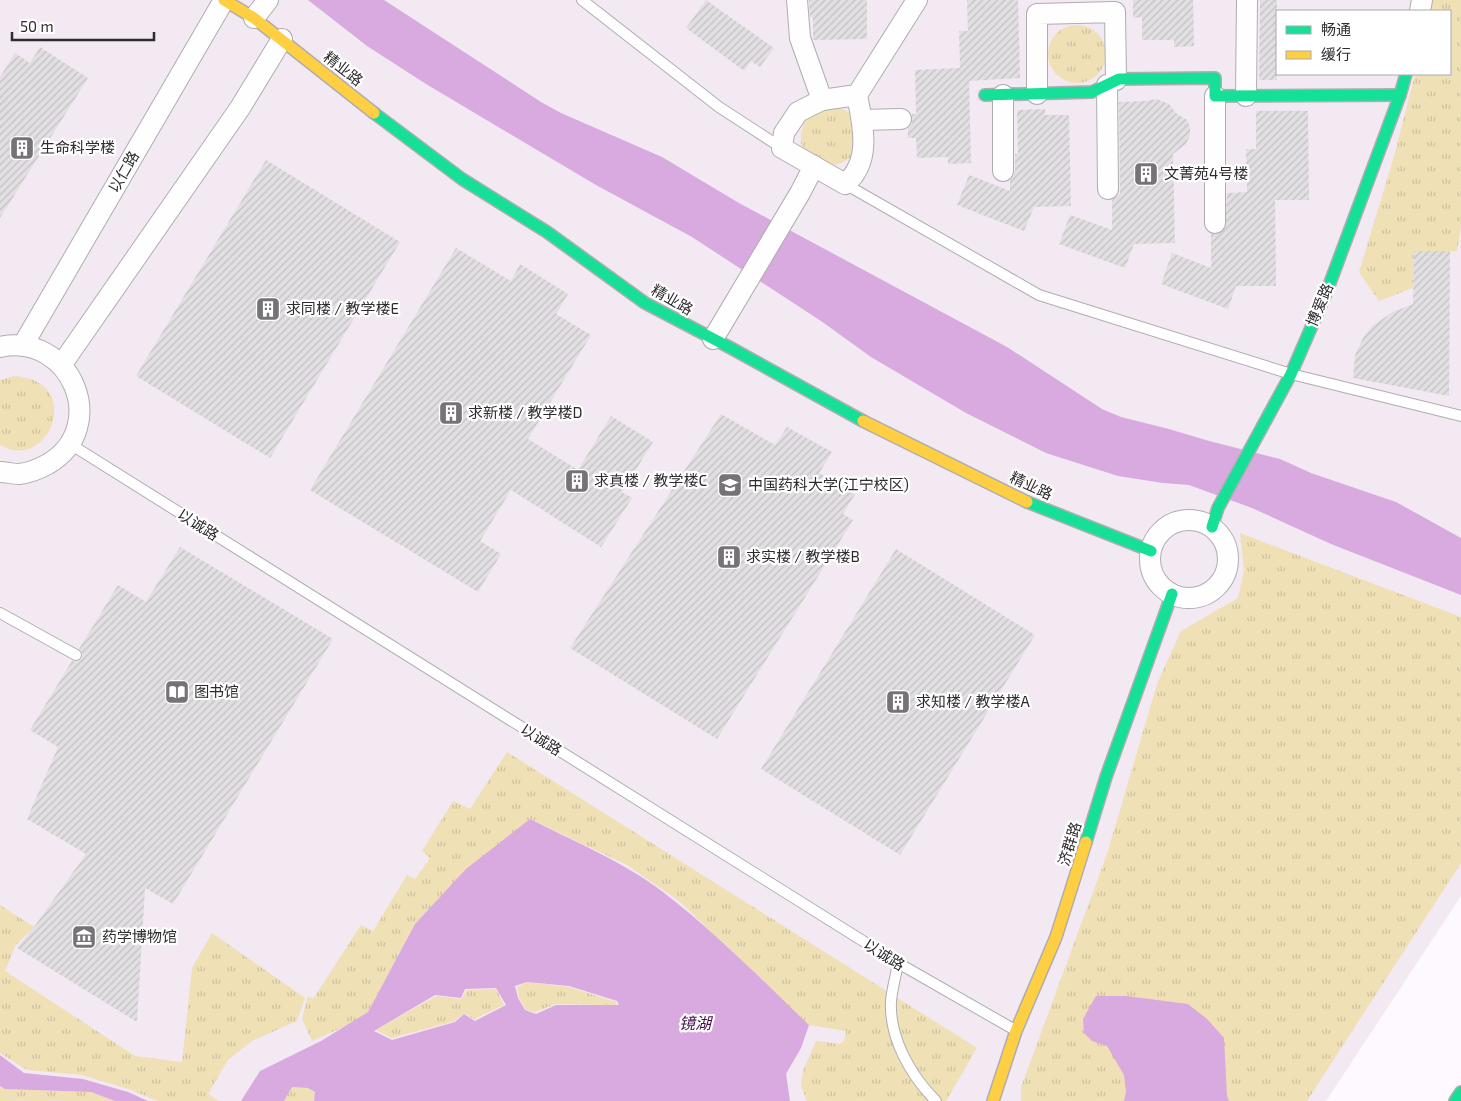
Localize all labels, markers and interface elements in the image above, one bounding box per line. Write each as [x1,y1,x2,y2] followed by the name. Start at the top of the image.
[12,10,155,42] scale bar
[1276,10,1451,75] legend
[20,17,54,35] text: 50 m
[1321,20,1351,38] text: 畅通
[1321,45,1351,63] text: 缓行
[320,47,367,89] street label: 精业路
[9,135,35,161] building icon: 生命科学楼
[40,138,115,156] place label: 生命科学楼
[104,148,142,195] street label: 以仁路
[1133,161,1159,187] building icon: 文菁苑4号楼
[1164,164,1248,182] place label: 文菁苑4号楼
[649,280,696,318] street label: 精业路
[1302,280,1336,329] street label: 博爱路
[255,296,281,322] building icon: 求同楼 / 教学楼E
[286,299,399,317] place label: 求同楼 / 教学楼E
[438,400,464,426] building icon: 求新楼 / 教学楼D
[468,403,582,421] place label: 求新楼 / 教学楼D
[1007,467,1056,503] street label: 精业路
[564,468,590,494] building icon: 求真楼 / 教学楼C
[594,471,707,489] place label: 求真楼 / 教学楼C
[717,472,743,498] school or university icon: 中国药科大学(江宁校区)
[748,475,909,493] place label: 中国药科大学(江宁校区)
[175,505,222,544] street label: 以诚路
[716,544,742,570] building icon: 求实楼 / 教学楼B
[746,547,860,565] place label: 求实楼 / 教学楼B
[164,679,190,705] library icon: 图书馆
[194,682,239,700] place label: 图书馆
[885,689,911,715] building icon: 求知楼 / 教学楼A
[916,692,1030,710] place label: 求知楼 / 教学楼A
[518,720,565,759] street label: 以诚路
[1054,820,1084,868] street label: 济群路
[71,924,97,950] museum icon: 药学博物馆
[102,927,177,945] place label: 药学博物馆
[861,935,908,974] street label: 以诚路
[679,1013,714,1032] water label: 镜湖

